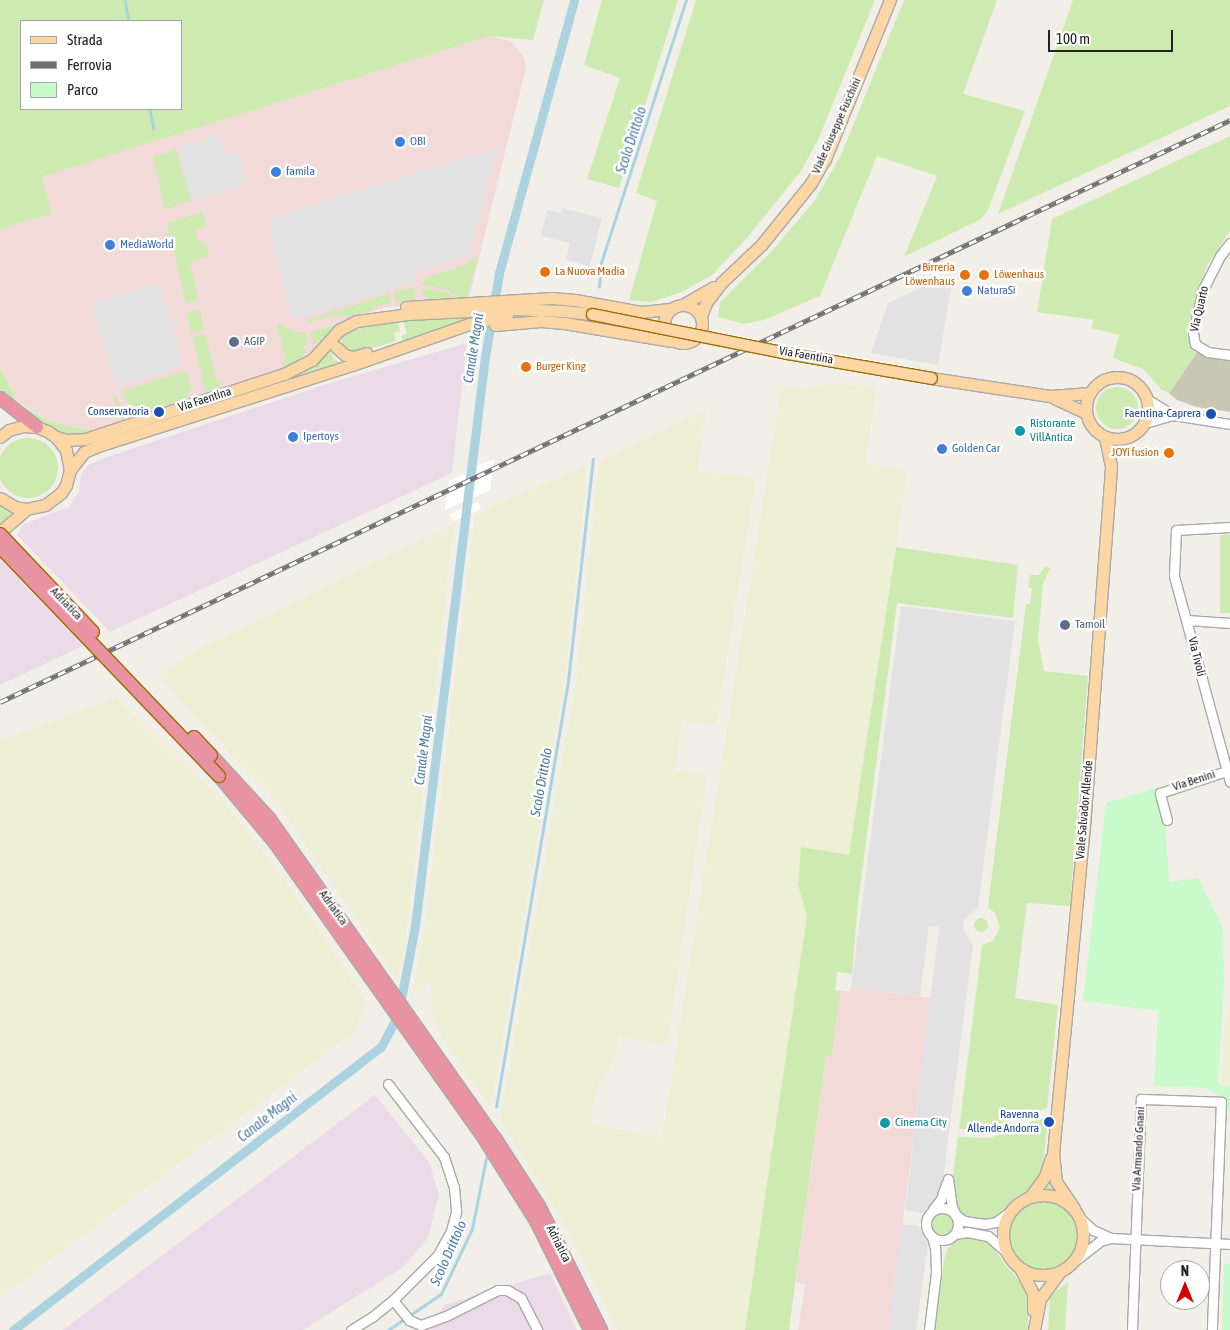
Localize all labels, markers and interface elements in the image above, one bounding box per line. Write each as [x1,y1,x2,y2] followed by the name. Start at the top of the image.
[20,20,182,110] legend
[1050,20,1175,52] scale bar
[1056,30,1090,47] text: 100 m
[67,31,103,48] text: Strada
[67,56,112,73] text: Ferrovia
[809,76,865,176] street label: Viale Giuseppe Fuschini
[67,81,98,98] text: Parco
[612,104,650,176] water label: Scolo Drittolo
[410,135,426,149] place label: OBI
[394,136,406,148] marker: OBI
[286,165,315,179] place label: famila
[270,166,282,178] marker: famila
[120,238,174,252] place label: MediaWorld
[104,239,116,251] marker: MediaWorld
[905,261,955,289] place label: Birreria Löwenhaus
[555,265,625,279] place label: La Nuova Madia
[539,266,551,278] marker: La Nuova Madia
[994,268,1044,282] place label: Löwenhaus
[959,269,971,281] marker: Birreria Löwenhaus
[978,269,990,281] marker: Löwenhaus
[977,284,1016,298] place label: NaturaSì
[961,285,973,297] marker: NaturaSì
[1188,285,1212,333] street label: Via Quarto
[459,312,487,384] water label: Canale Magni
[244,335,265,349] place label: AGIP
[228,336,240,348] marker: AGIP
[778,344,834,368] street label: Via Faentina
[536,360,586,374] place label: Burger King
[520,361,532,373] marker: Burger King
[177,385,233,415] street label: Via Faentina
[88,405,149,419] place label: Conservatoria
[153,406,165,418] marker: Conservatoria
[1124,407,1201,421] place label: Faentina-Caprera
[1205,408,1217,420] marker: Faentina-Caprera
[1030,417,1075,445] place label: Ristorante VillAntica
[1014,425,1026,437] marker: Ristorante VillAntica
[303,430,339,444] place label: Ipertoys
[287,431,299,443] marker: Ipertoys
[952,442,1000,456] place label: Golden Car
[936,443,948,455] marker: Golden Car
[1112,446,1159,460] place label: JOYi fusion
[1163,447,1175,459] marker: JOYi fusion
[47,585,85,623] street label: Adriatica
[1075,618,1105,632] place label: Tamoil
[1059,619,1071,631] marker: Tamoil
[1184,636,1208,678] street label: Via Tivoli
[410,714,436,786] water label: Canale Magni
[527,746,555,818] water label: Scolo Drittolo
[1073,760,1097,860] street label: Viale Salvador Allende
[1171,767,1217,795] street label: Via Benini
[316,888,350,928] street label: Adriatica
[234,1089,300,1145] water label: Canale Magni
[1130,1106,1148,1192] street label: Via Armando Gnani
[967,1108,1039,1136] place label: Ravenna Allende Andorra
[895,1116,947,1130] place label: Cinema City
[1043,1116,1055,1128] marker: Ravenna Allende Andorra
[879,1117,891,1129] marker: Cinema City
[426,1218,470,1288] water label: Scolo Drittolo
[543,1223,573,1265] street label: Adriatica
[1160,1260,1210,1310] north arrow
[1181,1263,1189,1279] text: N

